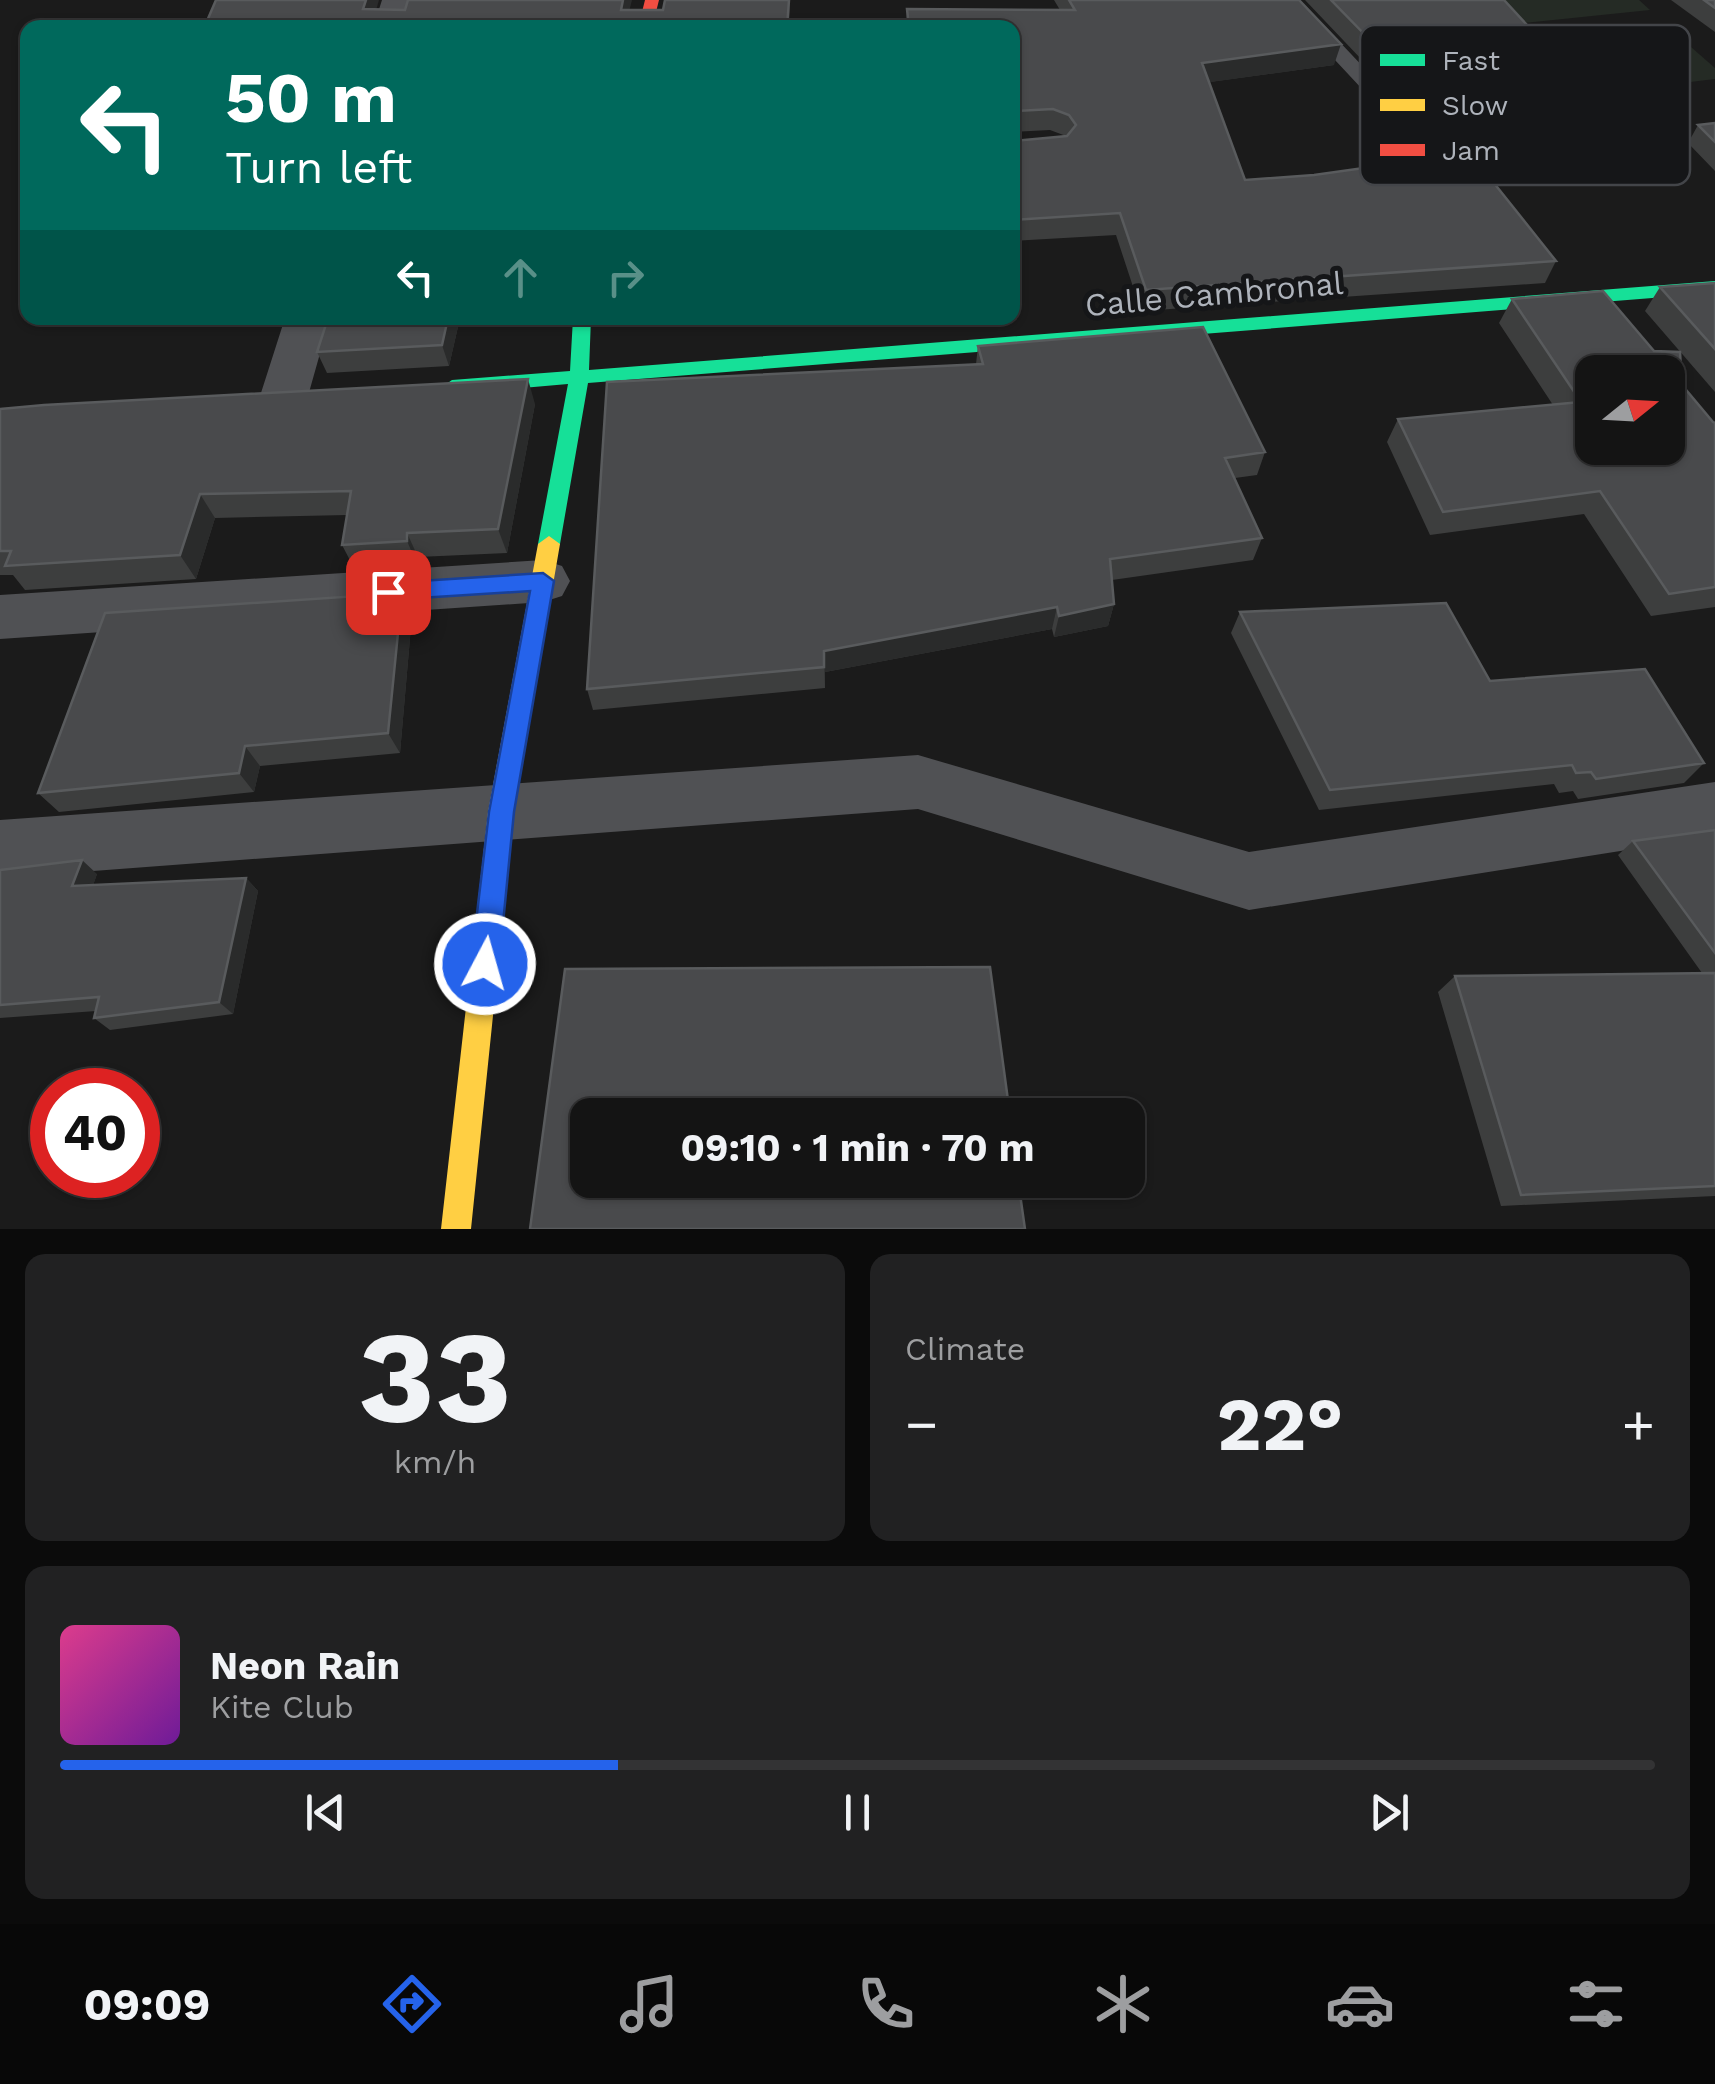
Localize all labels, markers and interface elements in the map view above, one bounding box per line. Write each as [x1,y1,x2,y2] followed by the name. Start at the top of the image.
[1360,25,1690,185] legend
[1442,44,1500,77] text: Fast
[225,57,397,139] text: 50 m
[60,60,190,190] icon: left
[1442,89,1508,122] text: Slow
[1442,134,1500,167] text: Jam
[225,141,412,194] text: Turn left
[388,250,443,305] icon: left
[493,250,548,305] icon: ahead
[598,250,653,305] icon: right
[1083,264,1345,324] street label: Calle Cambronal
[1575,355,1685,465] north arrow
[1575,355,1685,465] map controls
[346,550,431,635] pin
[361,565,416,620] icon: arrive
[433,912,537,1016] position arrow
[30,1068,160,1198] speed limit sign: 40
[681,1126,1034,1170] text: 09:10 · 1 min · 70 m
[358,1301,512,1454] text: 33
[905,1330,1025,1368] text: Climate
[1217,1380,1343,1468] text: 22°
[905,1392,938,1456] text: −
[1622,1392,1655,1456] text: +
[394,1443,476,1481] text: km/h
[210,1644,400,1688] text: Neon Rain
[210,1688,354,1726] text: Kite Club
[298,1785,353,1840] icon: previous
[830,1785,885,1840] icon: pause
[1362,1785,1417,1840] icon: next
[377,1969,447,2039] icon: directions
[614,1969,684,2039] icon: music
[851,1969,921,2039] icon: phone
[1088,1969,1158,2039] icon: climate
[1325,1969,1395,2039] icon: car
[1561,1969,1631,2039] icon: filters
[83,1978,210,2031] text: 09:09

